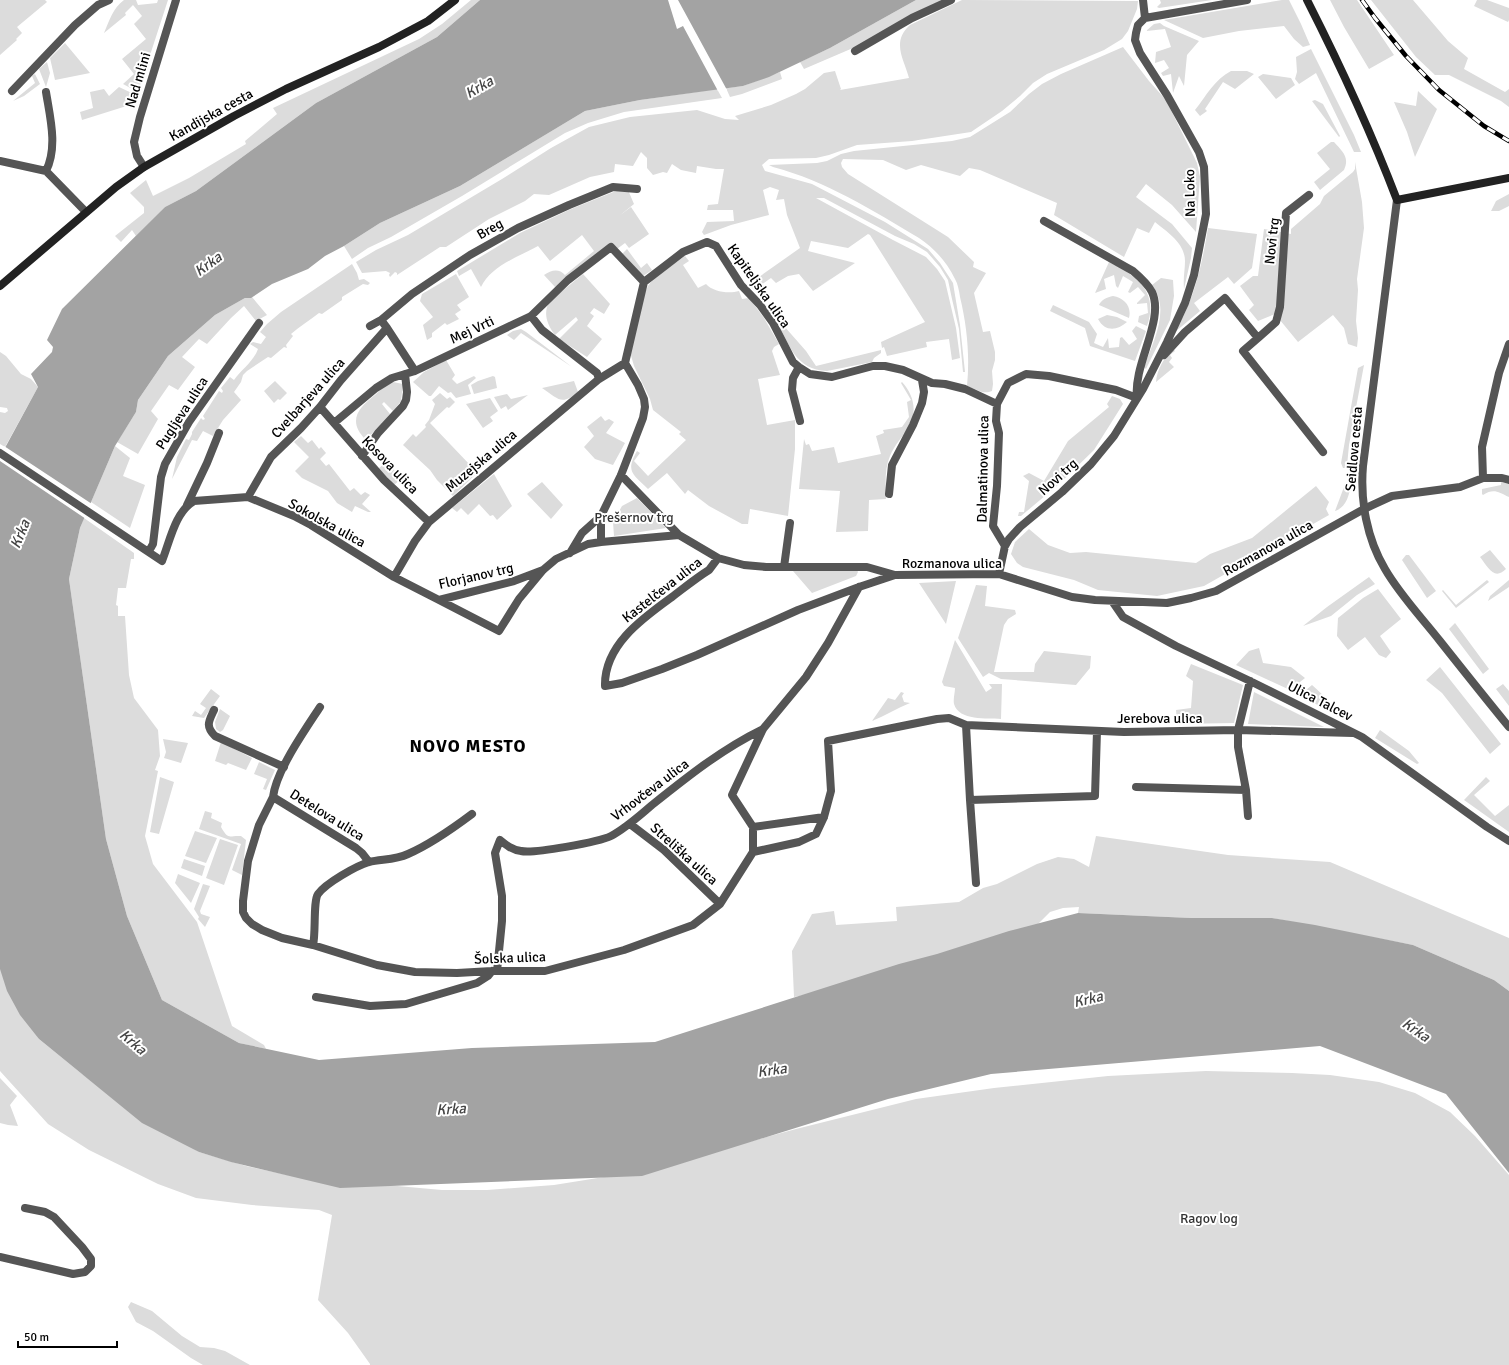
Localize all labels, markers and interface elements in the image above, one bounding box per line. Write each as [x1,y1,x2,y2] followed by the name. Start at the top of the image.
[121,50,155,110] street label: Nad mlini
[462,72,497,102] water label: Krka
[166,85,256,145] street label: Kandijska cesta
[1181,169,1199,217] street label: Na Loko
[474,215,506,243] street label: Breg
[1261,217,1283,265] street label: Novi trg
[724,241,794,331] street label: Kapiteljska ulica
[191,248,226,280] water label: Krka
[447,312,497,348] street label: Mej Vrti
[268,354,348,442] street label: Cvelbarjeva ulica
[152,373,212,453] street label: Pugljeva ulica
[1342,406,1366,492] street label: Seidlova cesta
[974,415,992,523] street label: Dalmatinova ulica
[442,426,520,496] street label: Muzejska ulica
[358,432,422,498] street label: Kosova ulica
[1035,455,1081,499] street label: Novi trg
[285,495,369,551] street label: Sokolska ulica
[594,509,674,526] park label: Prešernov trg
[1220,516,1316,580] street label: Rozmanova ulica
[6,517,34,551] water label: Krka
[619,554,705,626] street label: Kastelčeva ulica
[902,555,1002,572] street label: Rozmanova ulica
[437,559,515,593] street label: Florjanov trg
[1285,677,1356,725] street label: Ulica Talcev
[1117,710,1203,727] street label: Jerebova ulica
[410,735,526,757] district label: NOVO MESTO
[608,755,692,825] street label: Vrhovčeva ulica
[287,785,367,845] street label: Detelova ulica
[647,819,721,889] street label: Streliška ulica
[474,948,546,968] street label: Šolska ulica
[1072,987,1105,1011] water label: Krka
[1399,1014,1434,1046] water label: Krka
[116,1025,150,1059] water label: Krka
[756,1059,788,1081] water label: Krka
[436,1099,467,1119] water label: Krka
[1180,1210,1238,1227] park label: Ragov log
[18,1323,117,1349] scale bar
[24,1330,49,1345] text: 50 m

